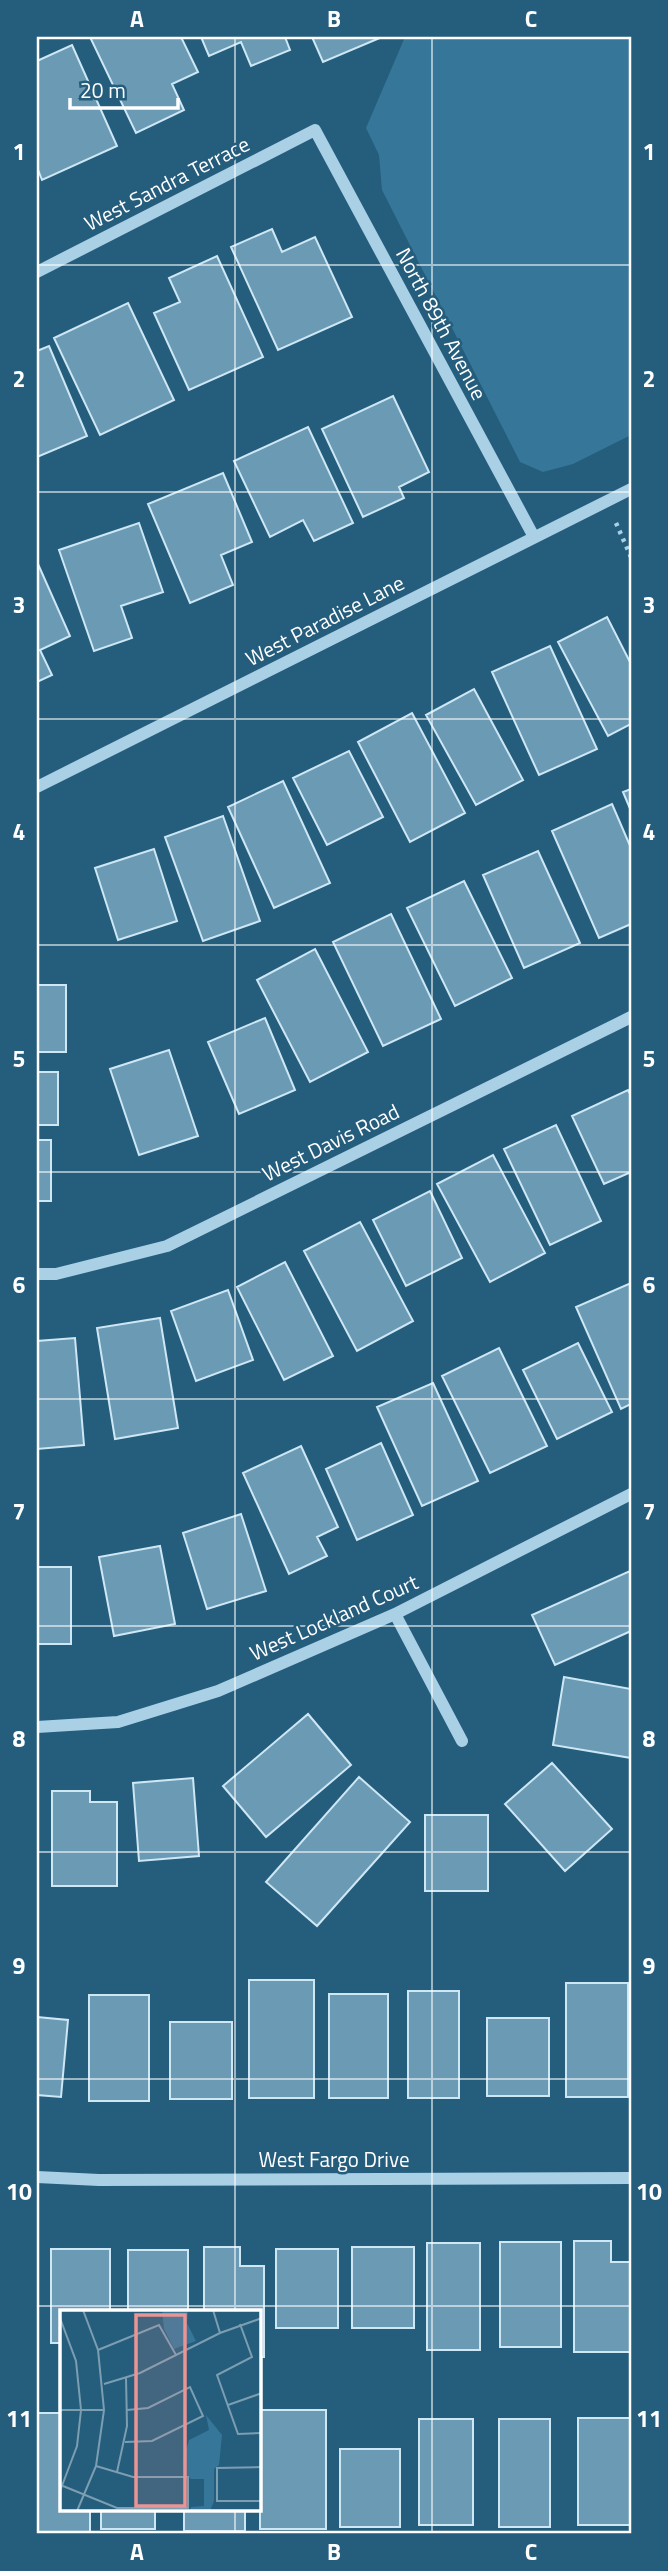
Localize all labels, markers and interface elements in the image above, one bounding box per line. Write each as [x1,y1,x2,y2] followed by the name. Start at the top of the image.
[130,1,144,36] text: A
[327,1,341,36] text: B
[525,1,537,36] text: C
[70,66,178,110] scale bar
[80,74,126,106] text: 20 m
[78,128,255,239] street label: West Sandra Terrace
[13,134,25,169] text: 1
[643,134,655,169] text: 1
[388,242,495,405] street label: North 89th Avenue
[13,361,25,396] text: 2
[643,361,655,396] text: 2
[240,566,409,674] street label: West Paradise Lane
[13,587,25,622] text: 3
[643,587,655,622] text: 3
[13,814,25,849] text: 4
[643,814,655,849] text: 4
[13,1041,25,1076] text: 5
[643,1041,655,1076] text: 5
[257,1095,405,1189] street label: West Davis Road
[13,1267,26,1302] text: 6
[643,1267,656,1302] text: 6
[13,1494,25,1529] text: 7
[643,1494,655,1529] text: 7
[244,1565,423,1669] street label: West Lockland Court
[13,1721,26,1756] text: 8
[643,1721,656,1756] text: 8
[13,1948,26,1983] text: 9
[643,1948,656,1983] text: 9
[259,2143,409,2175] street label: West Fargo Drive
[6,2174,32,2209] text: 10
[636,2174,662,2209] text: 10
[60,2310,261,2512] inset map
[6,2401,32,2436] text: 11
[636,2401,662,2436] text: 11
[130,2534,144,2569] text: A
[327,2534,341,2569] text: B
[525,2534,537,2569] text: C

